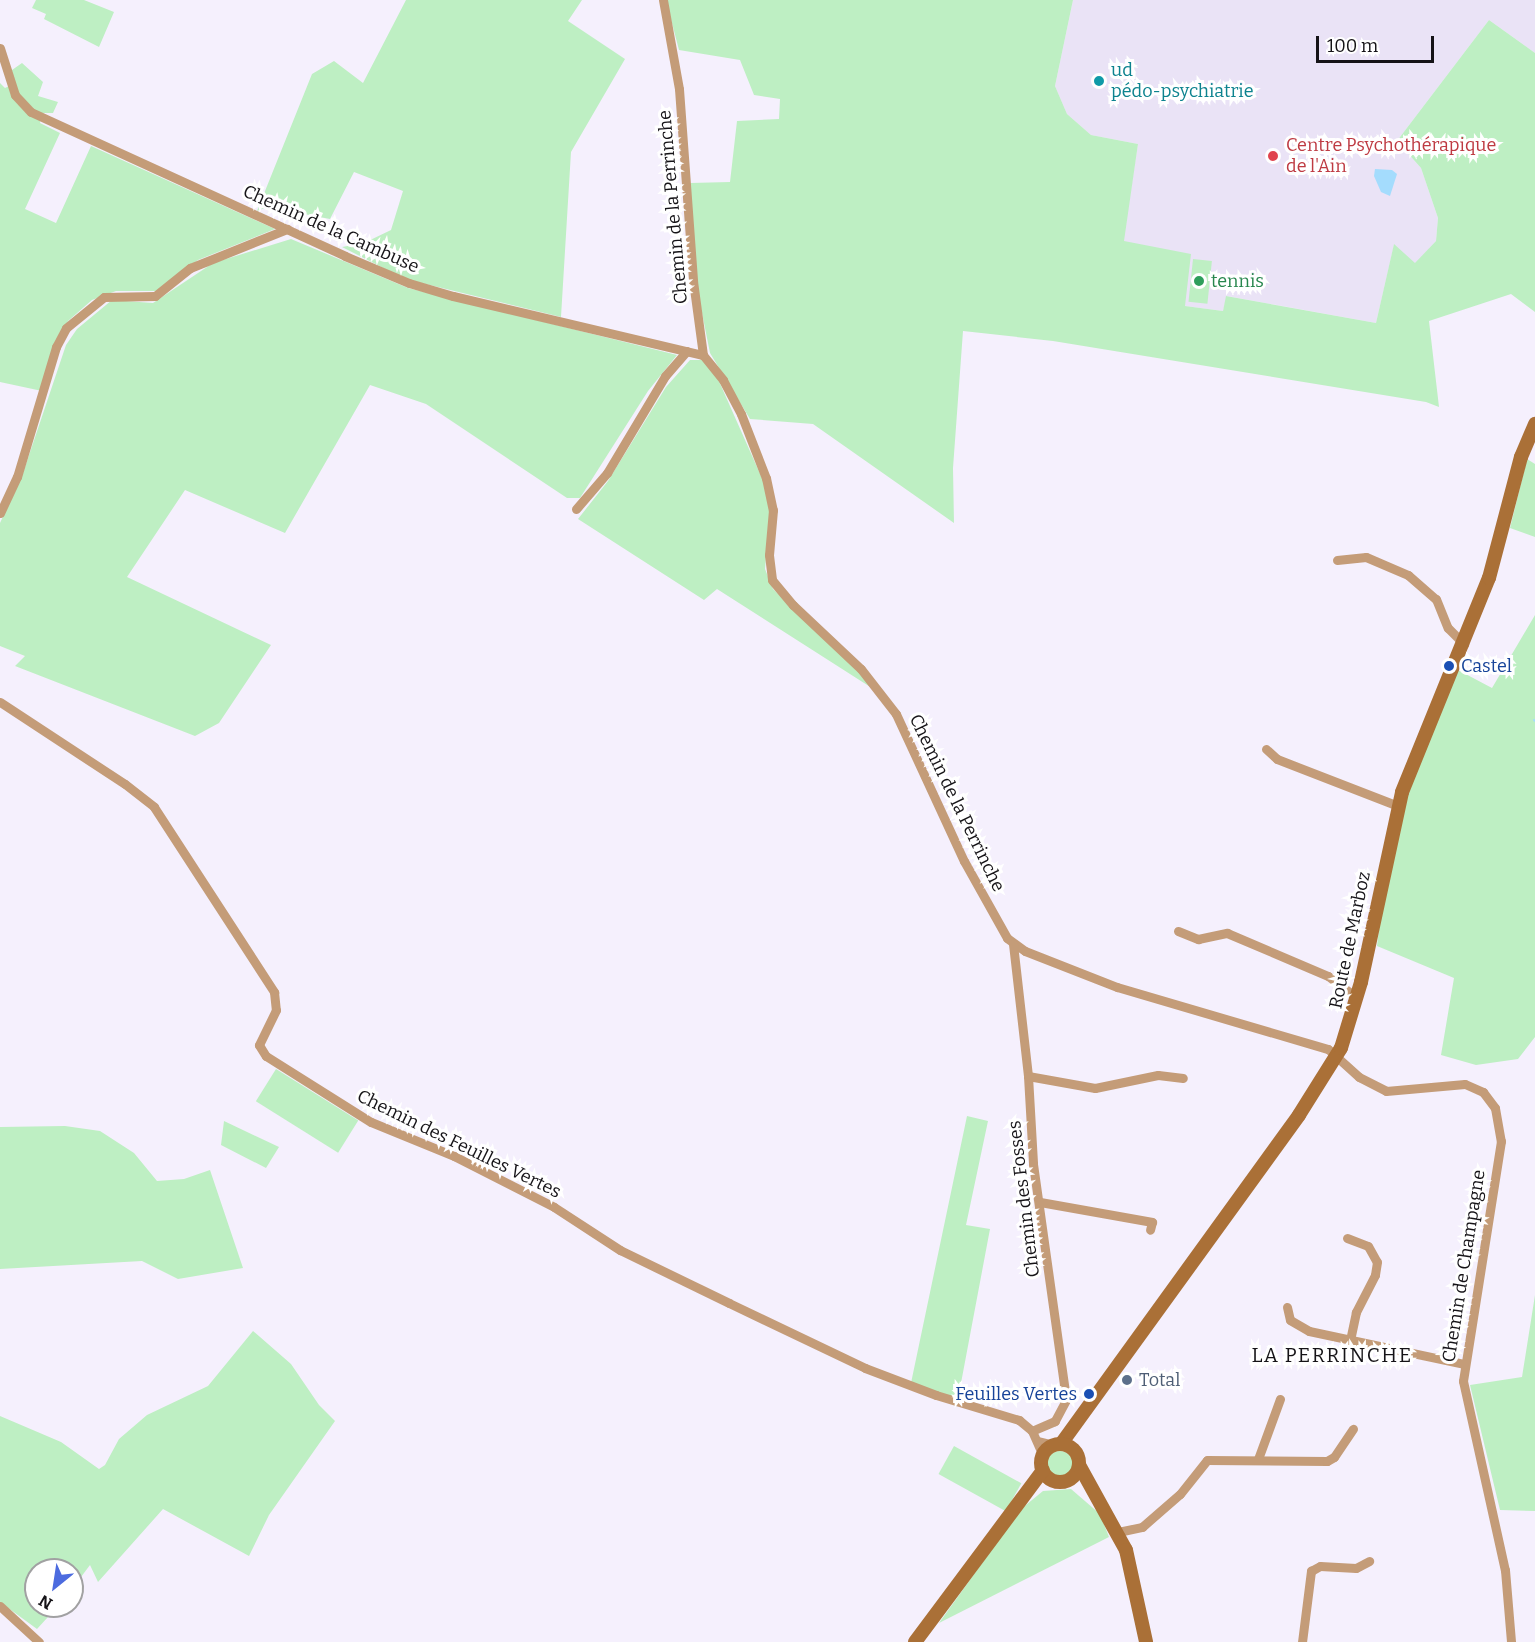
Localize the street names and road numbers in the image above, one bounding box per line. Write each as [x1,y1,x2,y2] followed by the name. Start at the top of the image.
[654,109,692,305] street label: Chemin de la Perrinche
[240,180,422,278] street label: Chemin de la Cambuse
[905,711,1009,895] street label: Chemin de la Perrinche
[1325,870,1375,1010] street label: Route de Marboz
[354,1085,564,1203] street label: Chemin des Feuilles Vertes
[1004,1119,1044,1279] street label: Chemin des Fosses
[1438,1168,1490,1364] street label: Chemin de Champagne

